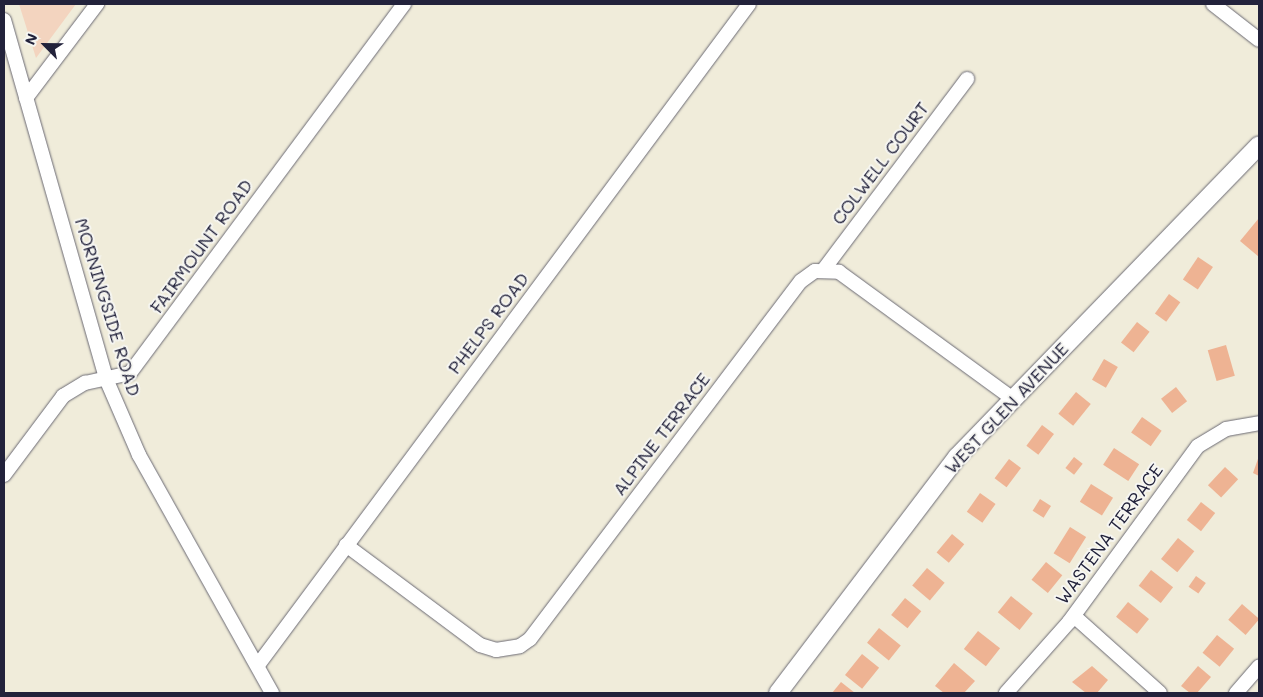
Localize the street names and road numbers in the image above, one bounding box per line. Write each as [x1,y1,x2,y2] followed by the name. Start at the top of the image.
[827,97,933,229] street label: COLWELL COURT
[145,175,257,317] street label: FAIRMOUNT ROAD
[71,215,145,399] street label: MORNINGSIDE ROAD
[443,268,533,378] street label: PHELPS ROAD
[940,338,1072,478] street label: WEST GLEN AVENUE
[608,368,714,500] street label: ALPINE TERRACE
[1051,460,1167,608] street label: WASTENA TERRACE

